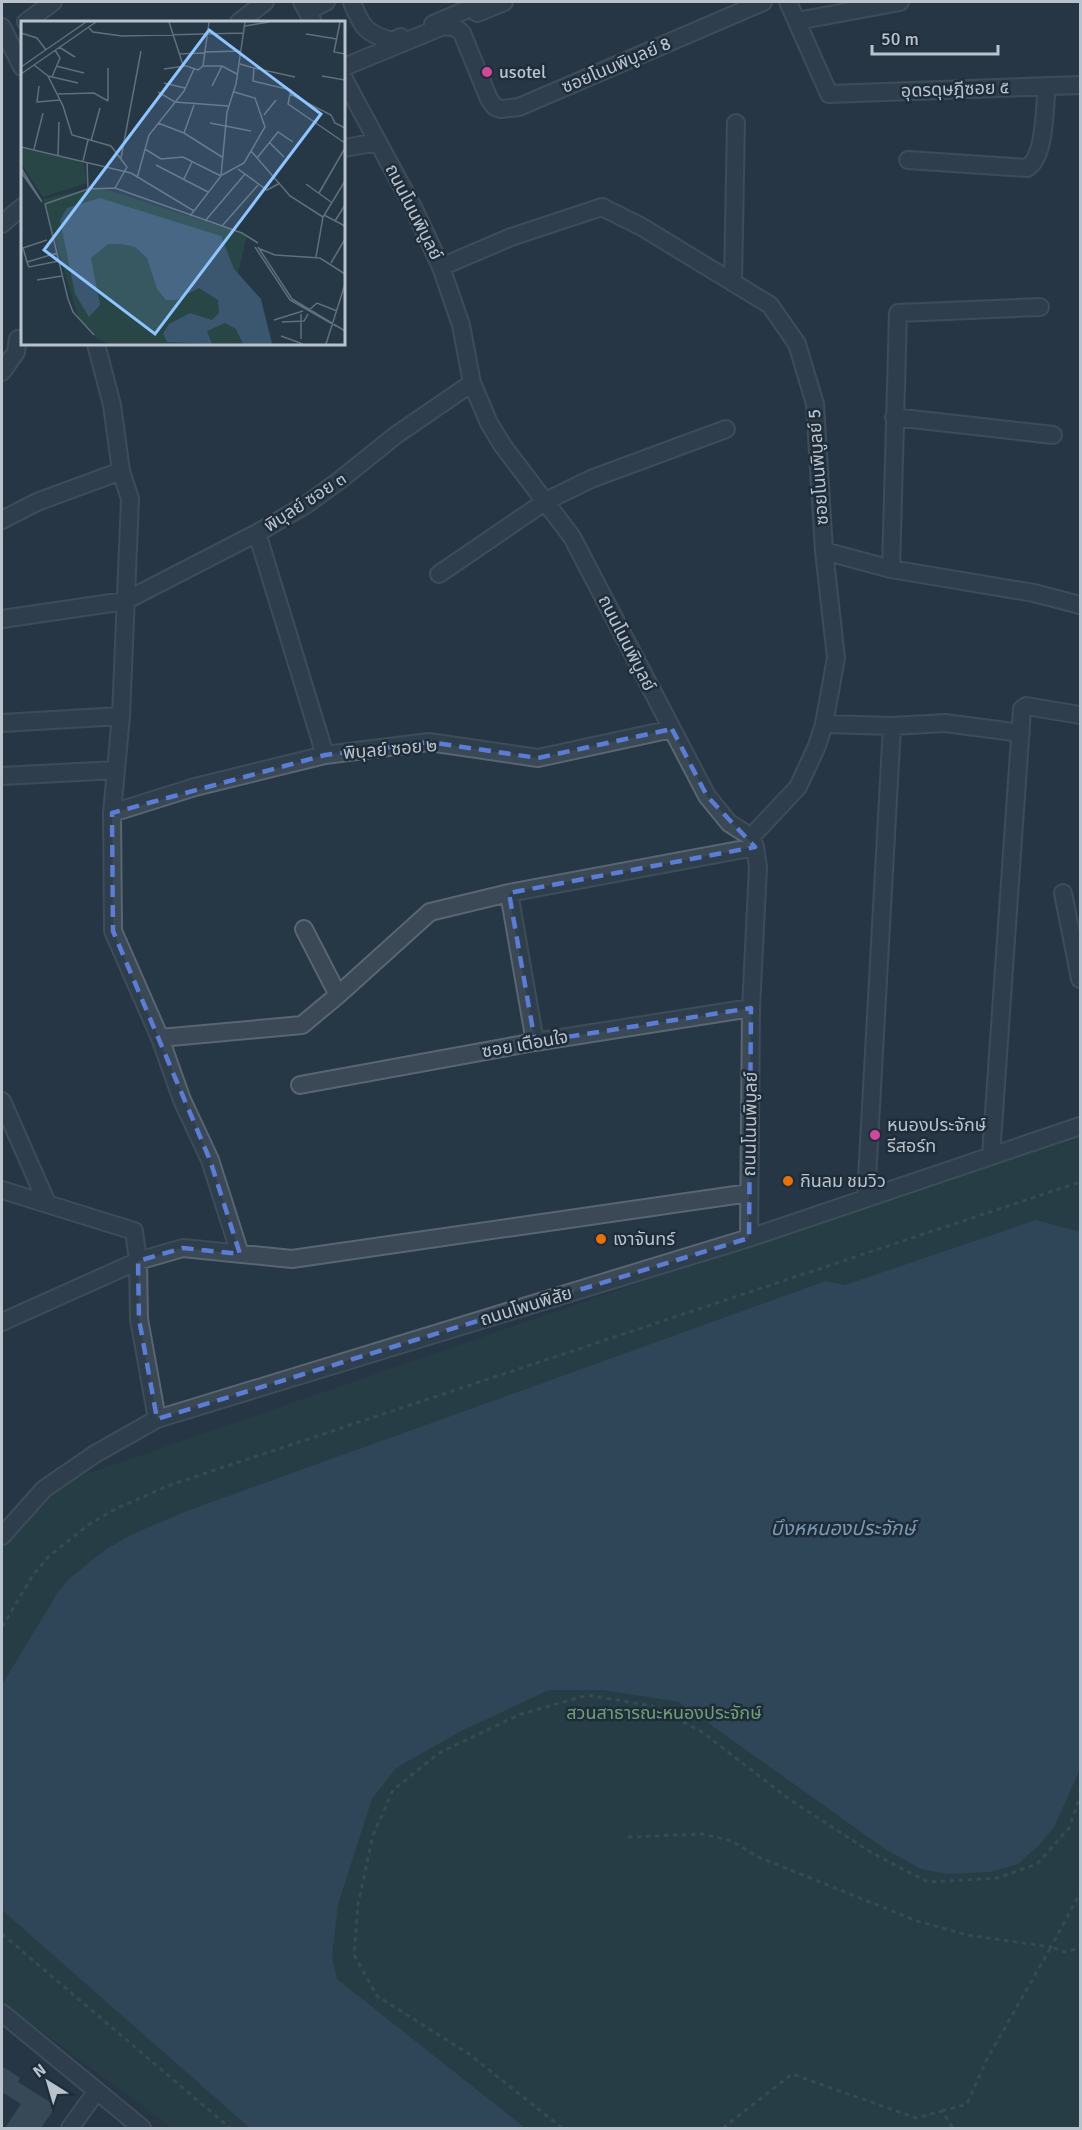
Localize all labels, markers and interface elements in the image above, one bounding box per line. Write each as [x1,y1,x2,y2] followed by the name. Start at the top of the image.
[872,18,998,56] scale bar
[21,21,345,345] inset map
[881,28,919,50] text: 50 m
[558,32,674,99] street label: ซอยโนนพิบูลย์ 8
[499,61,546,83] place label: usotel
[480,65,494,79] marker: usotel
[900,76,1010,102] street label: อุดรดุษฎีซอย ๕
[380,160,448,264] street label: ถนนโนนพิบูลย์
[803,408,834,526] street label: ซอยโนนพิบูลย์ 5
[260,467,350,537] street label: พิบุลย์ ซอย ๓
[593,591,661,695] street label: ถนนโนนพิบูลย์
[342,734,438,764] street label: พิบุลย์ ซอย ๒
[480,1026,570,1062] street label: ซอย เตือนใจ
[738,1071,763,1177] street label: ถนนโนนพิบูลย์
[887,1114,986,1157] place label: หนองประจักษ์ รีสอร์ท
[868,1128,882,1142] marker: หนองประจักษ์ รีสอร์ท
[800,1170,886,1192] place label: กินลม ชมวิว
[781,1174,795,1188] marker: กินลม ชมวิว
[613,1228,676,1250] place label: เงาจันทร์
[594,1232,608,1246] marker: เงาจันทร์
[477,1282,575,1330] street label: ถนนโพนพิสัย
[771,1516,919,1541] water label: บึงหหนองประจักษ์
[566,1702,762,1724] park label: สวนสาธารณะหนองประจักษ์
[18,2052,78,2112] north arrow
[29,2059,50,2082] text: N

